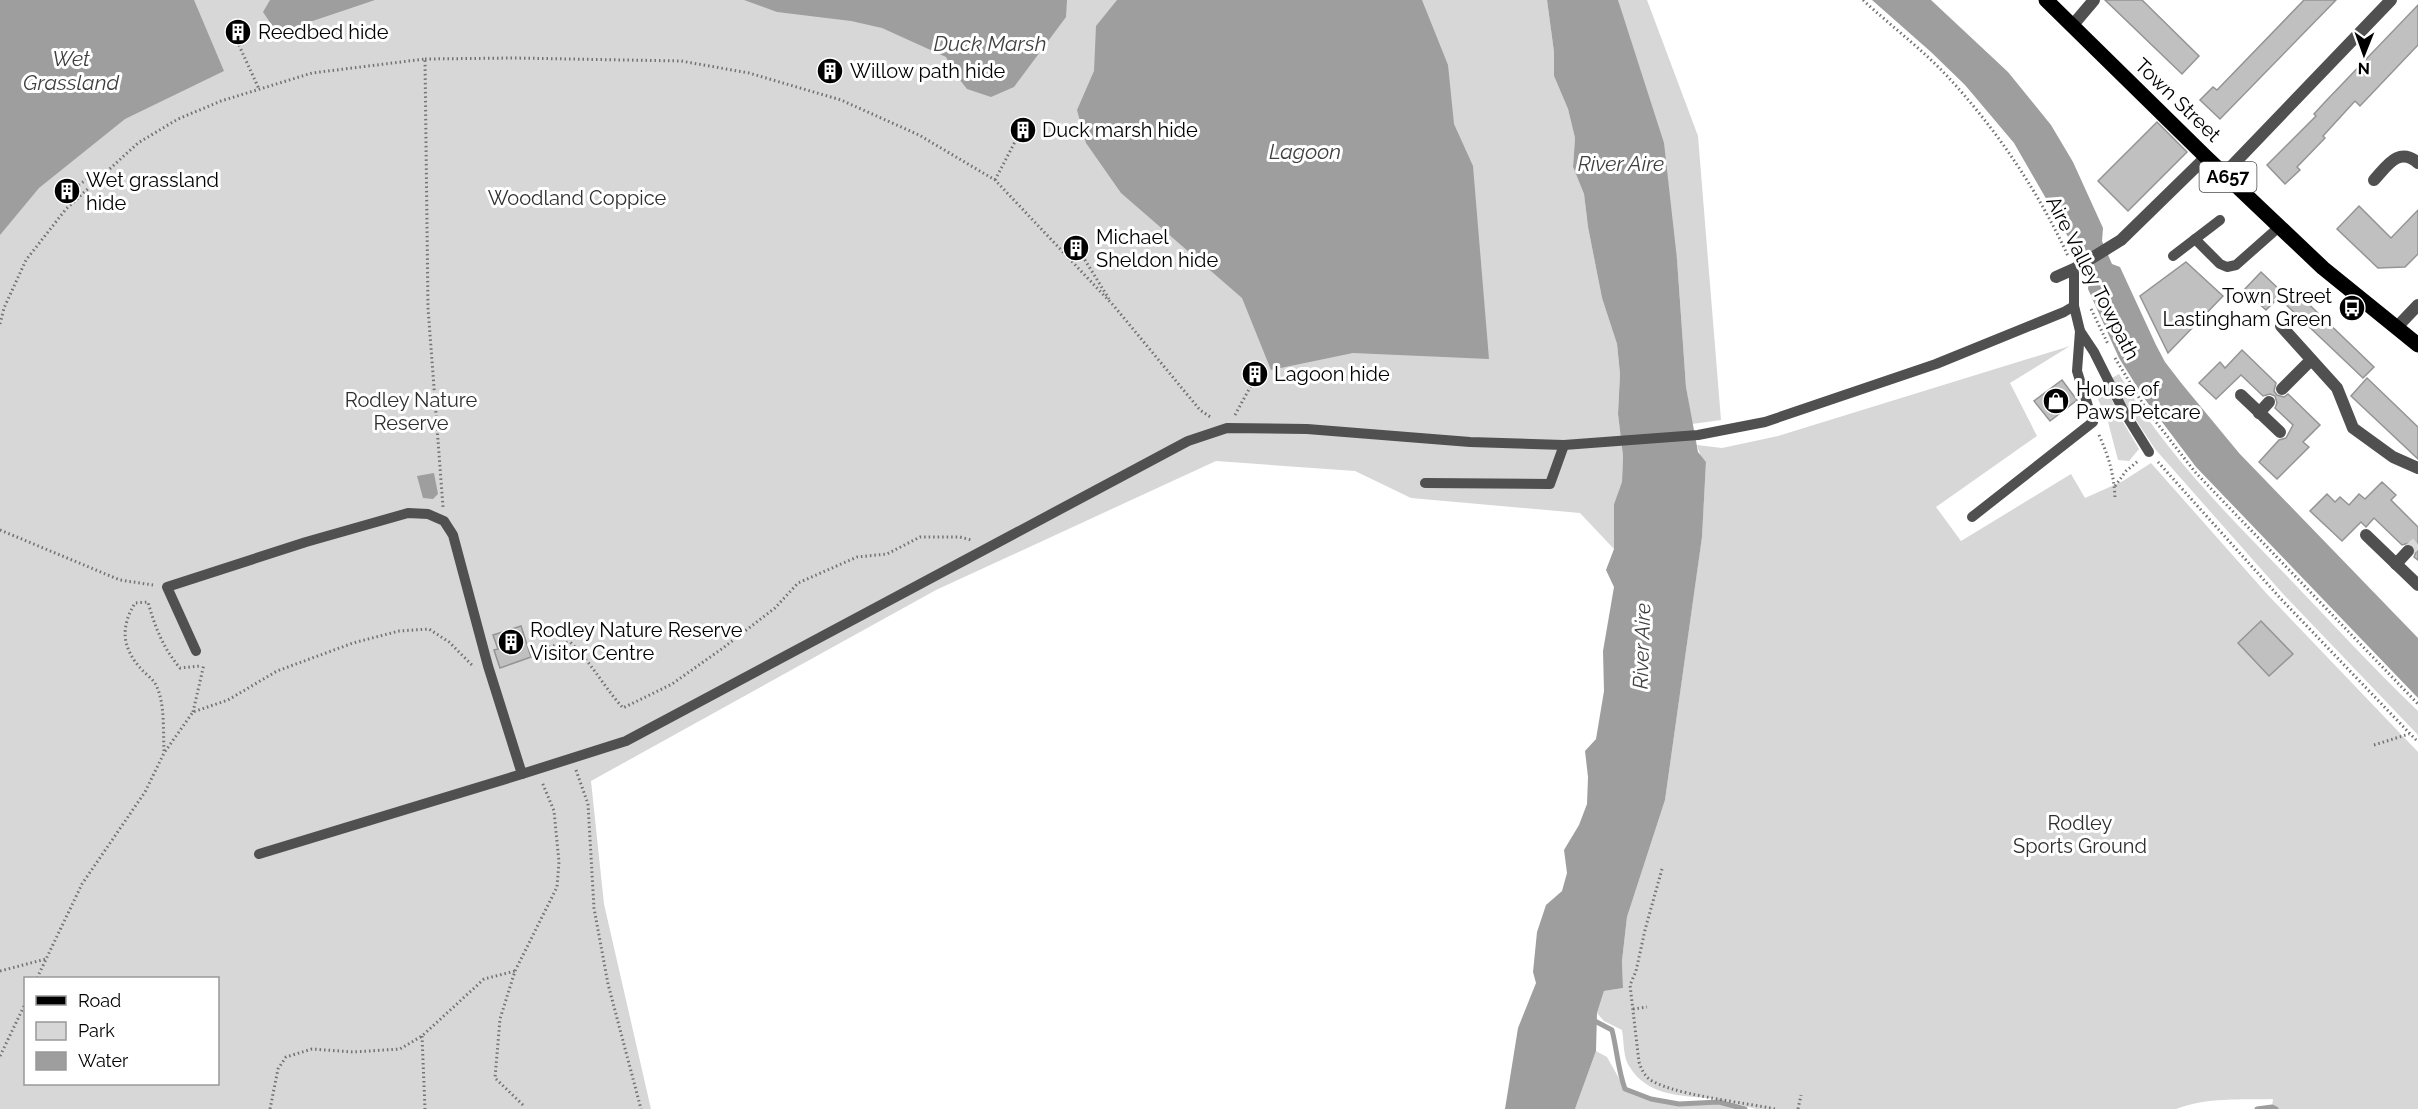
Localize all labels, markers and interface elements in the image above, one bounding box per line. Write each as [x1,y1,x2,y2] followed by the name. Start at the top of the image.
[223,17,253,47] building icon: Reedbed hide
[258,20,389,44] place label: Reedbed hide
[2334,24,2394,84] north arrow
[934,31,1046,56] water label: Duck Marsh
[23,46,119,95] water label: Wet Grassland
[2130,53,2226,147] street label: Town Street
[815,56,845,86] building icon: Willow path hide
[850,59,1006,83] place label: Willow path hide
[2357,59,2370,78] text: N
[1008,115,1038,145] building icon: Duck marsh hide
[1042,118,1198,142] place label: Duck marsh hide
[1269,139,1341,164] water label: Lagoon
[1578,151,1664,176] water label: River Aire
[2200,162,2256,192] road number: A657
[86,168,219,215] place label: Wet grassland hide
[52,176,82,206] building icon: Wet grassland hide
[488,186,667,210] park label: Woodland Coppice
[2041,192,2145,364] street label: Aire Valley Towpath
[1096,225,1219,272] place label: Michael Sheldon hide
[1061,233,1091,263] building icon: Michael Sheldon hide
[2163,284,2332,331] place label: Town Street Lastingham Green
[2337,293,2367,323] bus stop icon: Town Street Lastingham Green
[1240,359,1270,389] building icon: Lagoon hide
[1274,362,1390,386] place label: Lagoon hide
[2076,377,2201,424] place label: House of Paws Petcare
[2041,386,2071,416] shop icon: House of Paws Petcare
[345,388,478,435] park label: Rodley Nature Reserve
[1627,602,1656,690] water label: River Aire
[530,618,743,665] place label: Rodley Nature Reserve Visitor Centre
[496,627,526,657] building icon: Rodley Nature Reserve Visitor Centre
[2013,811,2147,858] park label: Rodley Sports Ground
[24,977,219,1085] legend
[78,990,121,1011] text: Road
[78,1020,115,1041] text: Park
[78,1050,129,1071] text: Water

